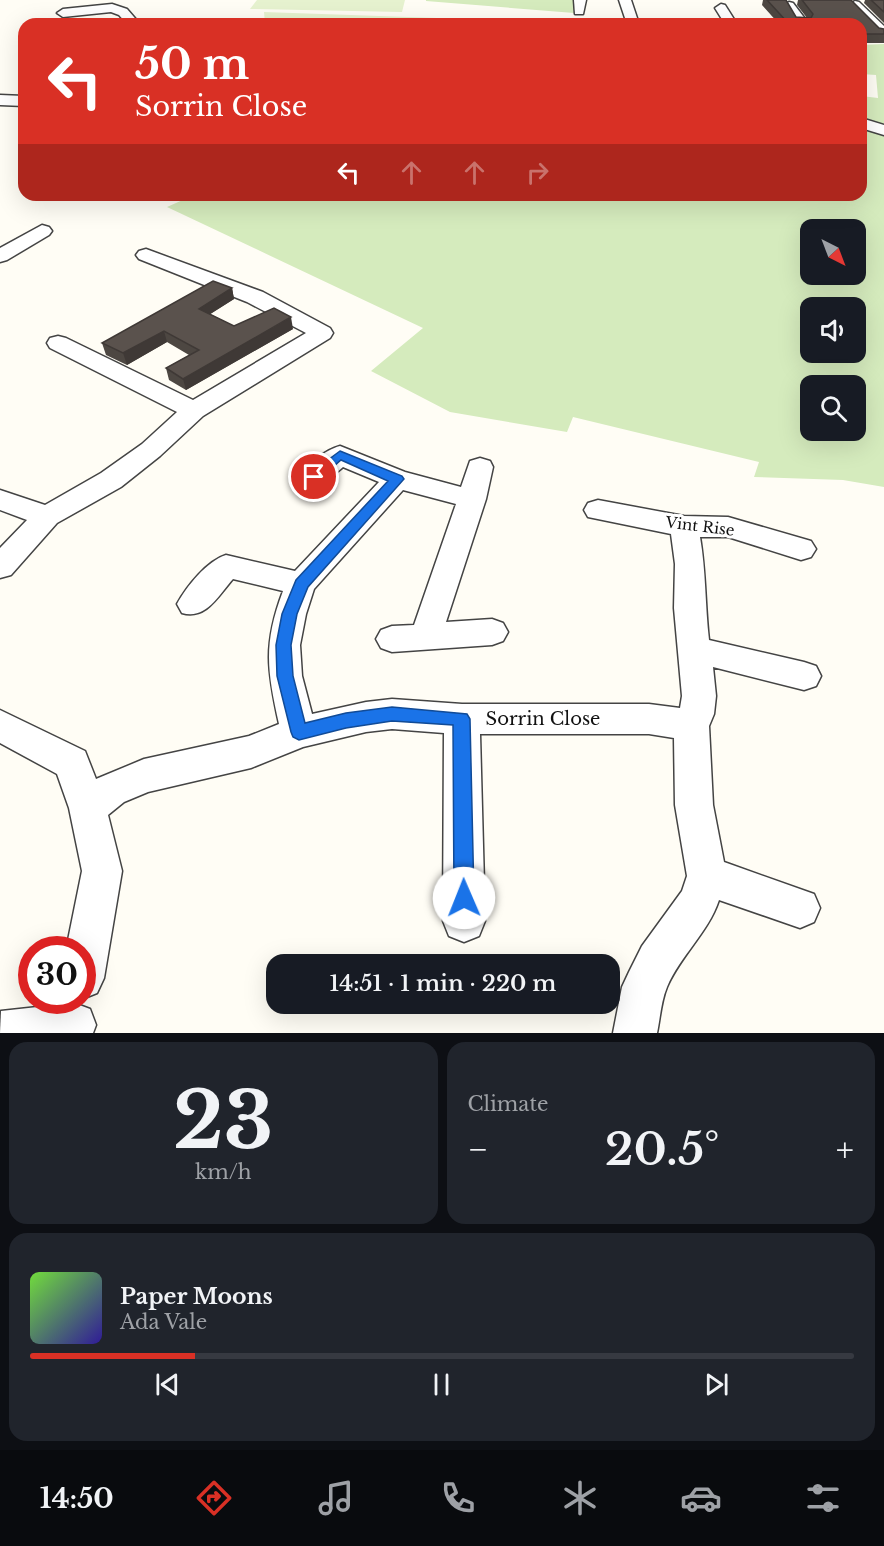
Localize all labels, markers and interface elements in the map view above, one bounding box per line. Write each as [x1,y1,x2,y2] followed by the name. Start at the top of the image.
[135,38,249,90] text: 50 m
[36,42,114,120] icon: left
[135,90,307,123] text: Sorrin Close
[332,156,365,189] icon: left
[395,156,428,189] icon: ahead
[458,156,491,189] icon: ahead
[521,156,554,189] icon: right
[800,219,866,285] north arrow
[800,219,866,441] map controls
[800,297,866,363] button: sound
[800,375,866,441] button: search
[288,451,339,502] pin
[297,460,330,493] icon: arrive
[663,512,736,540] street label: Vint Rise
[486,708,600,730] street label: Sorrin Close
[432,866,496,930] position arrow
[18,936,96,1014] speed limit sign: 30
[330,970,556,997] text: 14:51 · 1 min · 220 m
[173,1072,273,1169] text: 23
[468,1092,548,1116] text: Climate
[605,1121,719,1177] text: 20.5°
[468,1129,488,1170] text: −
[836,1129,854,1170] text: +
[195,1160,252,1184] text: km/h
[120,1283,273,1310] text: Paper Moons
[120,1310,207,1334] text: Ada Vale
[151,1368,184,1401] icon: previous
[425,1368,458,1401] icon: pause
[700,1368,733,1401] icon: next
[193,1477,235,1519] icon: directions
[315,1477,357,1519] icon: music
[437,1477,479,1519] icon: phone
[559,1477,601,1519] icon: climate
[680,1477,722,1519] icon: car
[802,1477,844,1519] icon: filters
[40,1482,114,1515] text: 14:50

